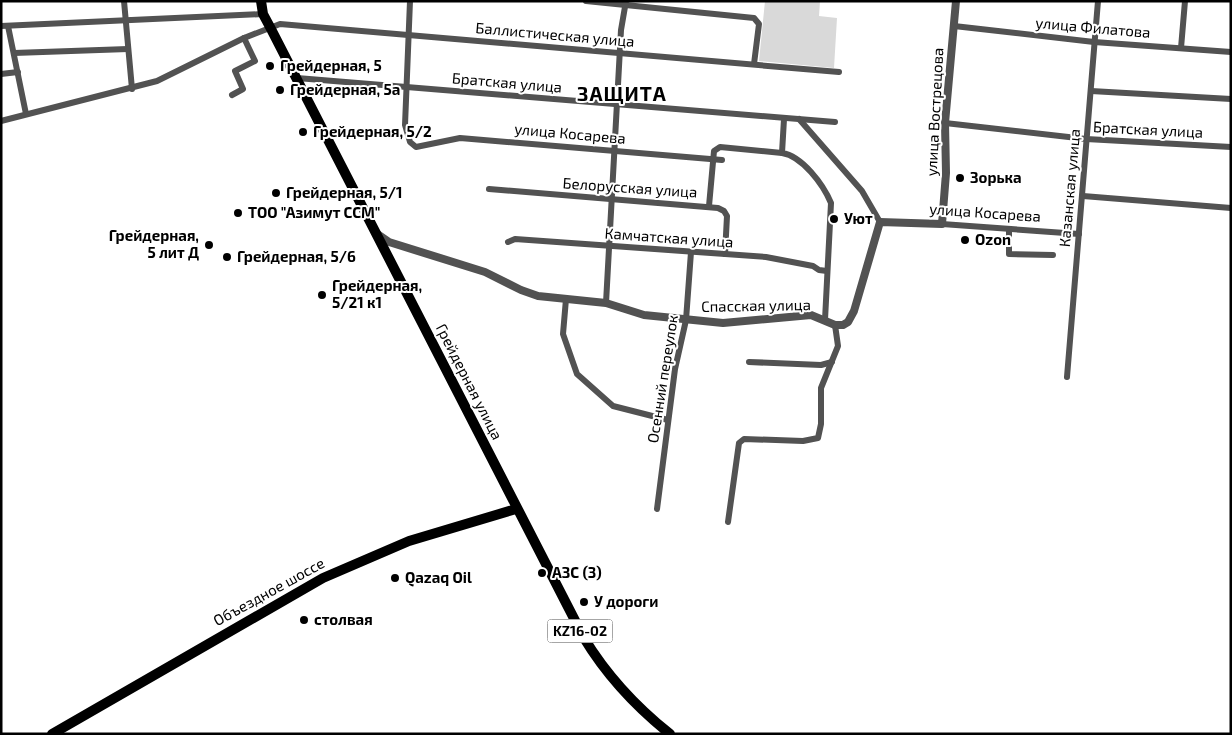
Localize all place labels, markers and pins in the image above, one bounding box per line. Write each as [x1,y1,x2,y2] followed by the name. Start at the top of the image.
[280,56,382,74] place label: Грейдерная, 5
[264,60,276,72] marker: Грейдерная, 5
[290,80,400,98] place label: Грейдерная, 5а
[274,84,286,96] marker: Грейдерная, 5а
[313,122,432,140] place label: Грейдерная, 5/2
[297,126,309,138] marker: Грейдерная, 5/2
[970,168,1022,186] place label: Зорька
[954,172,966,184] marker: Зорька
[286,183,403,201] place label: Грейдерная, 5/1
[270,187,282,199] marker: Грейдерная, 5/1
[248,203,380,221] place label: ТОО "Азимут ССМ"
[232,207,244,219] marker: ТОО "Азимут ССМ"
[844,209,873,227] place label: Уют
[828,213,840,225] marker: Уют
[109,226,199,261] place label: Грейдерная, 5 лит Д
[975,230,1011,248] place label: Ozon
[959,234,971,246] marker: Ozon
[203,239,215,251] marker: Грейдерная, 5 лит Д
[237,247,356,265] place label: Грейдерная, 5/6
[221,251,233,263] marker: Грейдерная, 5/6
[332,276,422,311] place label: Грейдерная, 5/21 к1
[316,289,328,301] marker: Грейдерная, 5/21 к1
[552,563,602,581] place label: АЗС (3)
[536,567,548,579] marker: АЗС (3)
[405,568,472,587] place label: Qazaq Oil
[389,572,401,584] marker: Qazaq Oil
[594,592,659,610] place label: У дороги
[578,596,590,608] marker: У дороги
[314,610,373,628] place label: столвая
[298,614,310,626] marker: столвая

